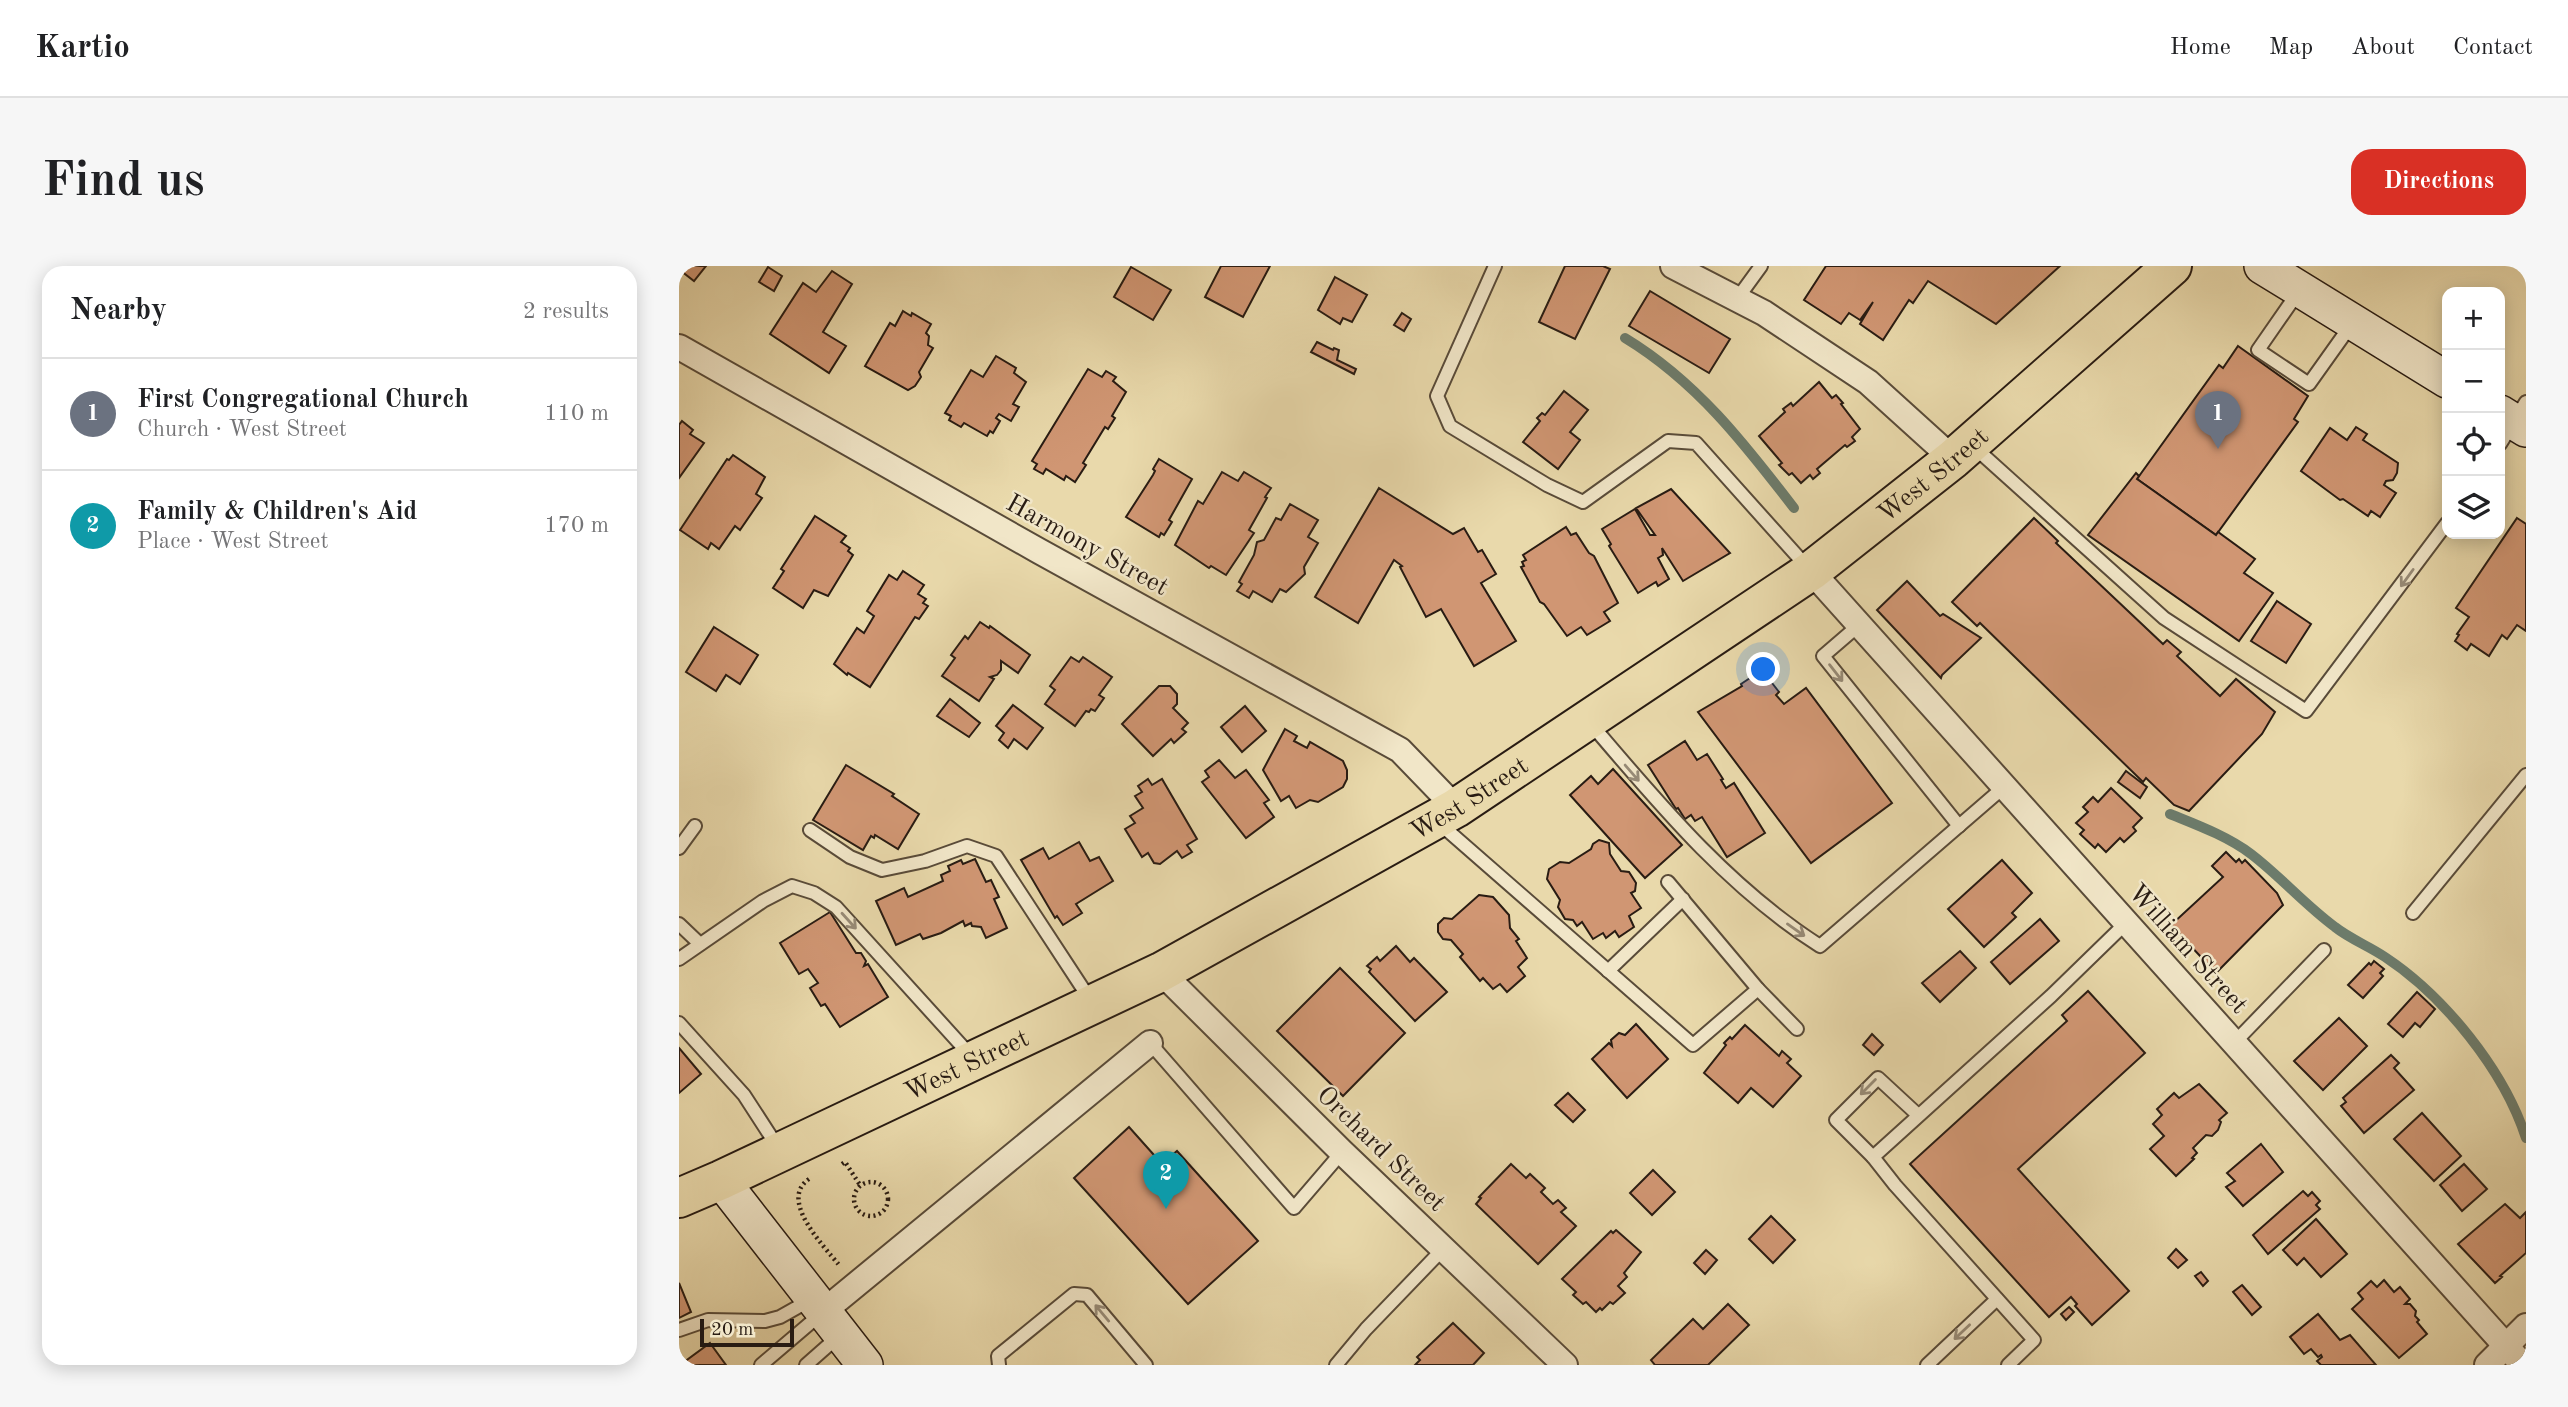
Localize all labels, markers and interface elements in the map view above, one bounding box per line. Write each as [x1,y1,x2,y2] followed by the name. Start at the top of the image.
[35,32,130,65] text: Kartio
[2170,36,2231,60] text: Home
[2269,36,2313,60] text: Map
[2351,36,2415,60] text: About
[2453,36,2533,60] text: Contact
[2351,149,2526,215] button: Directions
[42,158,205,207] text: Find us
[2442,287,2505,539] map controls
[2442,287,2505,350] button: +
[70,296,167,326] text: Nearby
[523,300,609,323] text: 2 results
[2442,350,2505,413] button: −
[137,387,469,413] text: First Congregational Church
[2195,391,2241,449] pin: 1
[86,402,100,425] text: 1
[544,402,609,425] text: 110 m
[2442,413,2505,476] button: locate
[137,418,347,441] text: Church · West Street
[1874,423,1994,528] street label: West Street
[2442,476,2505,539] button: layers
[1001,490,1173,601] street label: Harmony Street
[137,499,417,525] text: Family & Children's Aid
[86,514,100,537] text: 2
[544,514,609,537] text: 170 m
[137,530,329,553] text: Place · West Street
[2400,568,2414,587] one-way arrow
[1746,652,1780,686] your location
[1829,663,1844,681] one-way arrow
[1406,753,1533,846] street label: West Street
[1624,764,1640,782] one-way arrow
[2123,880,2252,1019] street label: William Street
[840,912,857,929] one-way arrow
[1786,923,1805,937] one-way arrow
[901,1025,1033,1106] street label: West Street
[1860,1079,1877,1096] one-way arrow
[1311,1082,1450,1217] street label: Orchard Street
[1143,1151,1189,1209] pin: 2
[1094,1304,1110,1322] one-way arrow
[700,1316,795,1348] scale bar
[711,1321,753,1340] text: 20 m
[1953,1324,1971,1340] one-way arrow

